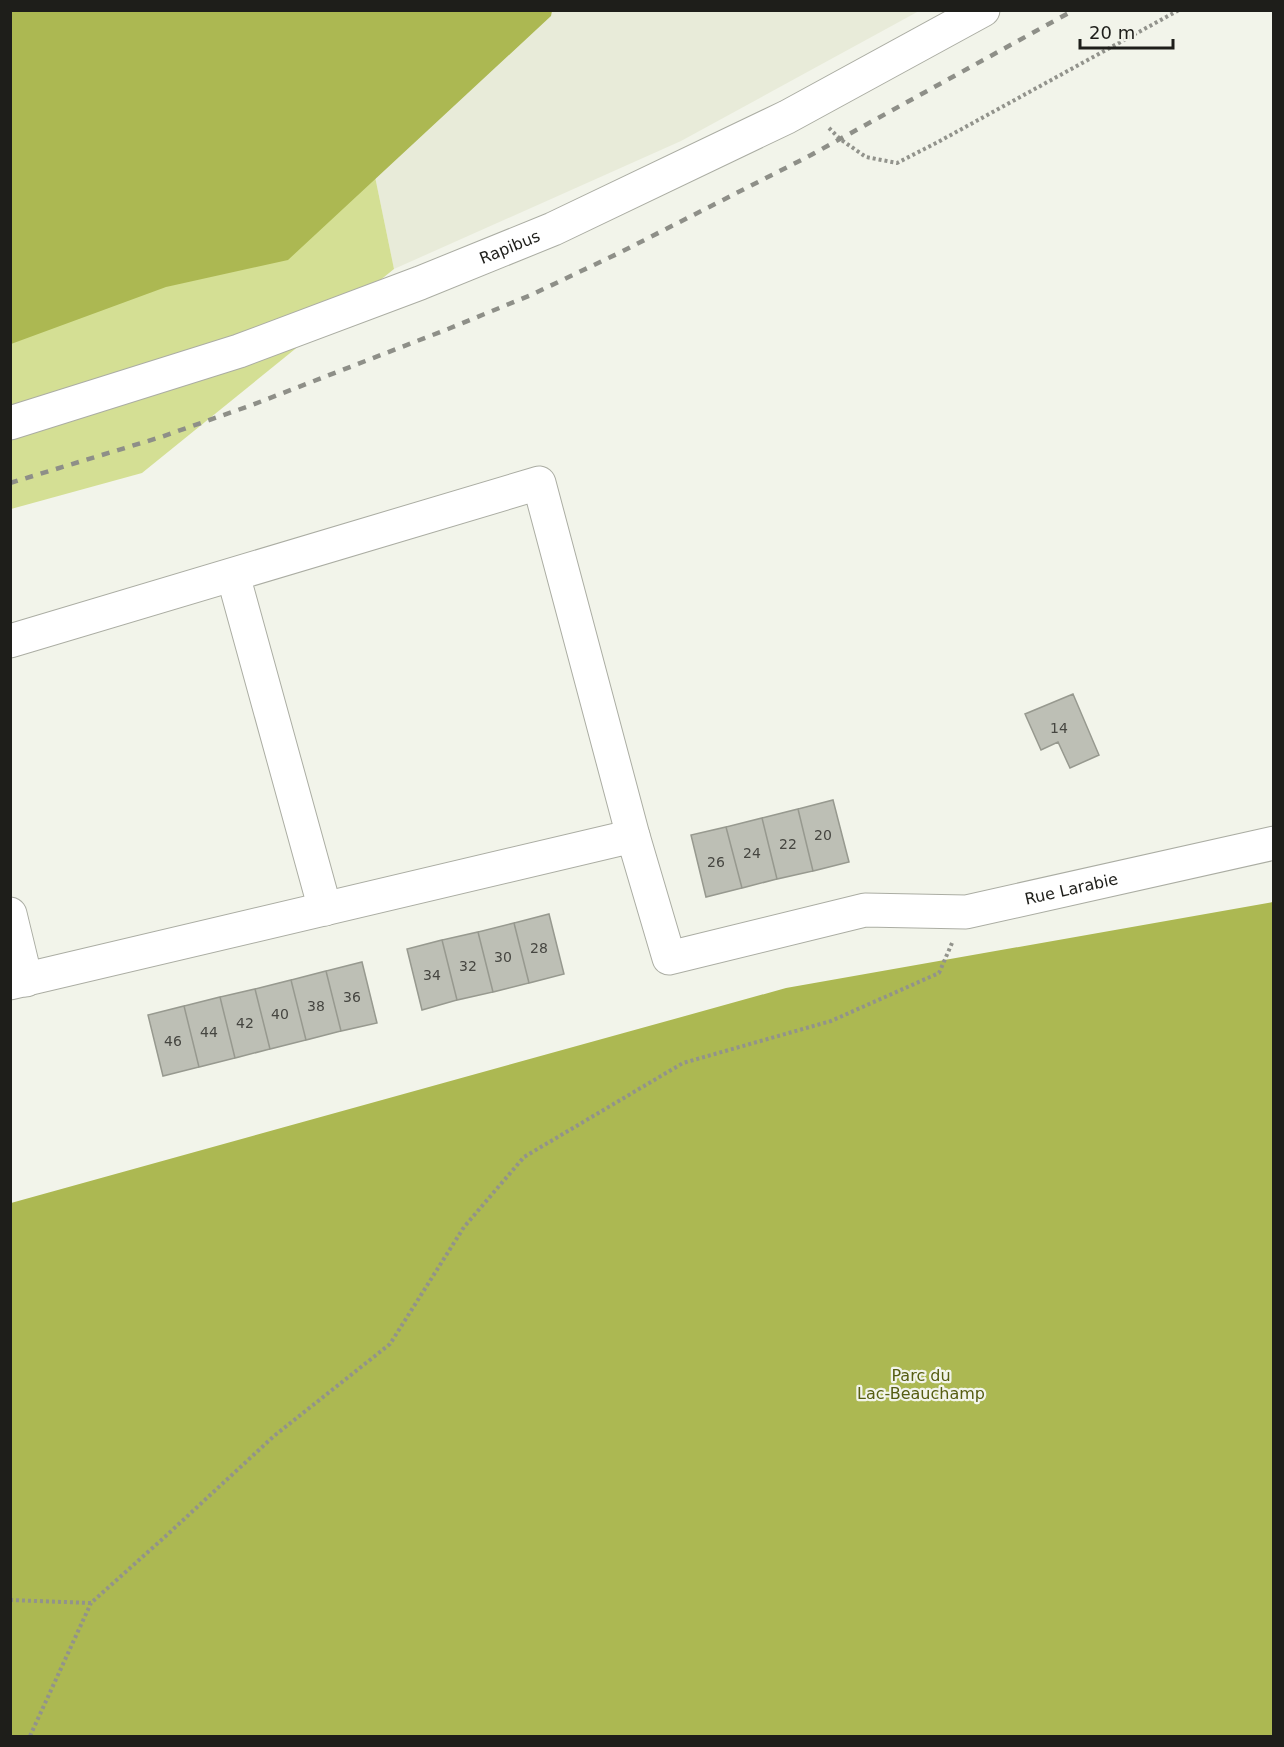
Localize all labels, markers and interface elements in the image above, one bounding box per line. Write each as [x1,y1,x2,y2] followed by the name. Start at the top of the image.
[1080,12,1173,50] scale bar
[1089,22,1135,43] text: 20 m
[476,226,543,267] street label: Rapibus
[1050,720,1068,736] house number: 14
[814,827,832,843] house number: 20
[779,836,797,852] house number: 22
[743,845,761,861] house number: 24
[707,854,725,870] house number: 26
[1023,869,1120,908] street label: Rue Larabie
[530,940,548,956] house number: 28
[494,949,512,965] house number: 30
[459,958,477,974] house number: 32
[423,967,441,983] house number: 34
[343,989,361,1005] house number: 36
[307,998,325,1014] house number: 38
[271,1006,289,1022] house number: 40
[236,1015,254,1031] house number: 42
[200,1024,218,1040] house number: 44
[164,1033,182,1049] house number: 46
[857,1366,985,1403] park label: Parc du Lac-Beauchamp

